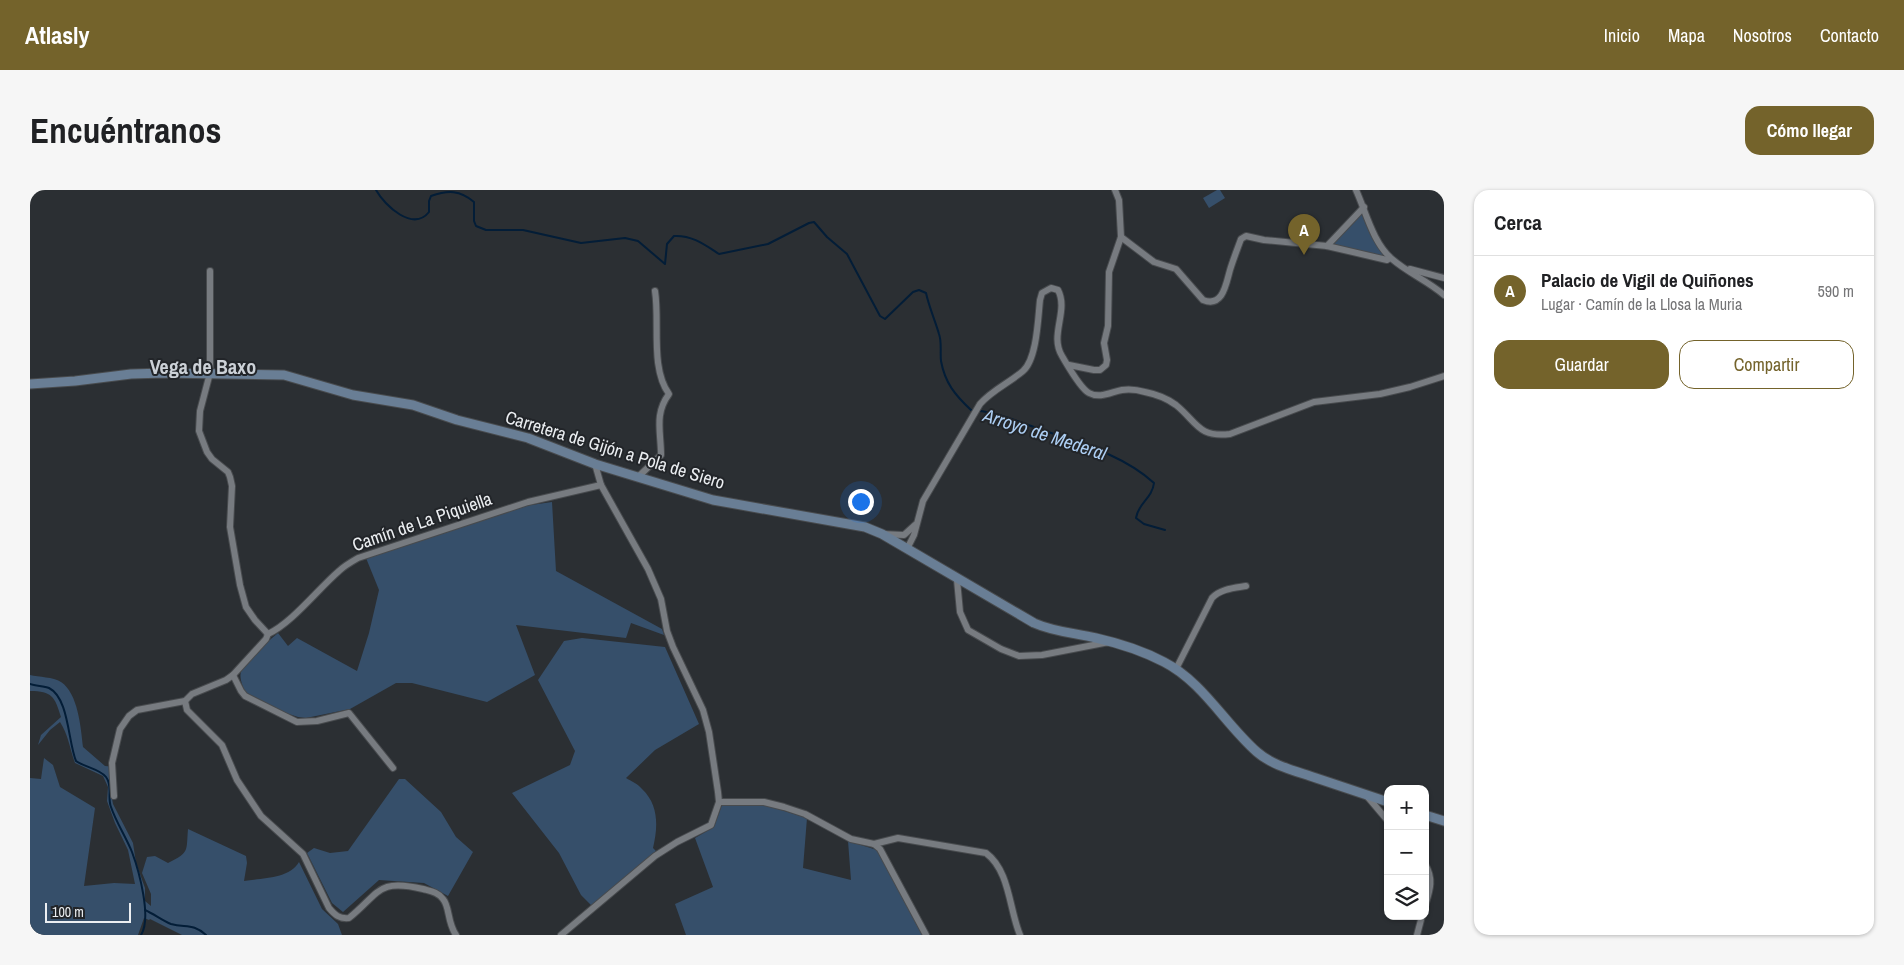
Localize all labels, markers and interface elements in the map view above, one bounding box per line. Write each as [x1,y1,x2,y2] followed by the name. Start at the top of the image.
[25,19,90,51] text: Atlasly
[1604,23,1640,48] text: Inicio
[1668,23,1705,48] text: Mapa
[1733,23,1792,48] text: Nosotros
[1820,23,1879,48] text: Contacto
[1745,106,1874,155] button: Cómo llegar
[30,107,221,154] text: Encuéntranos
[1494,208,1542,237] text: Cerca
[1288,214,1320,255] pin: A
[1541,267,1754,293] text: Palacio de Vigil de Quiñones
[1505,280,1515,302] text: A
[1818,280,1854,302] text: 590 m
[1541,293,1742,315] text: Lugar · Camín de la Llosa la Muria
[1494,340,1669,389] button: Guardar
[1679,340,1854,389] button: Compartir
[150,353,256,380] district label: Vega de Baxo
[979,402,1110,466] water label: Arroyo de Mederal
[502,404,728,495] street label: Carretera de Gijón a Pola de Siero
[349,486,495,557] street label: Camín de La Piquiella
[848,489,874,515] your location
[1384,785,1429,920] map controls
[1384,785,1429,830] button: +
[1384,830,1429,875] button: −
[1384,875,1429,920] button: layers
[45,900,131,923] scale bar
[52,903,84,921] text: 100 m

